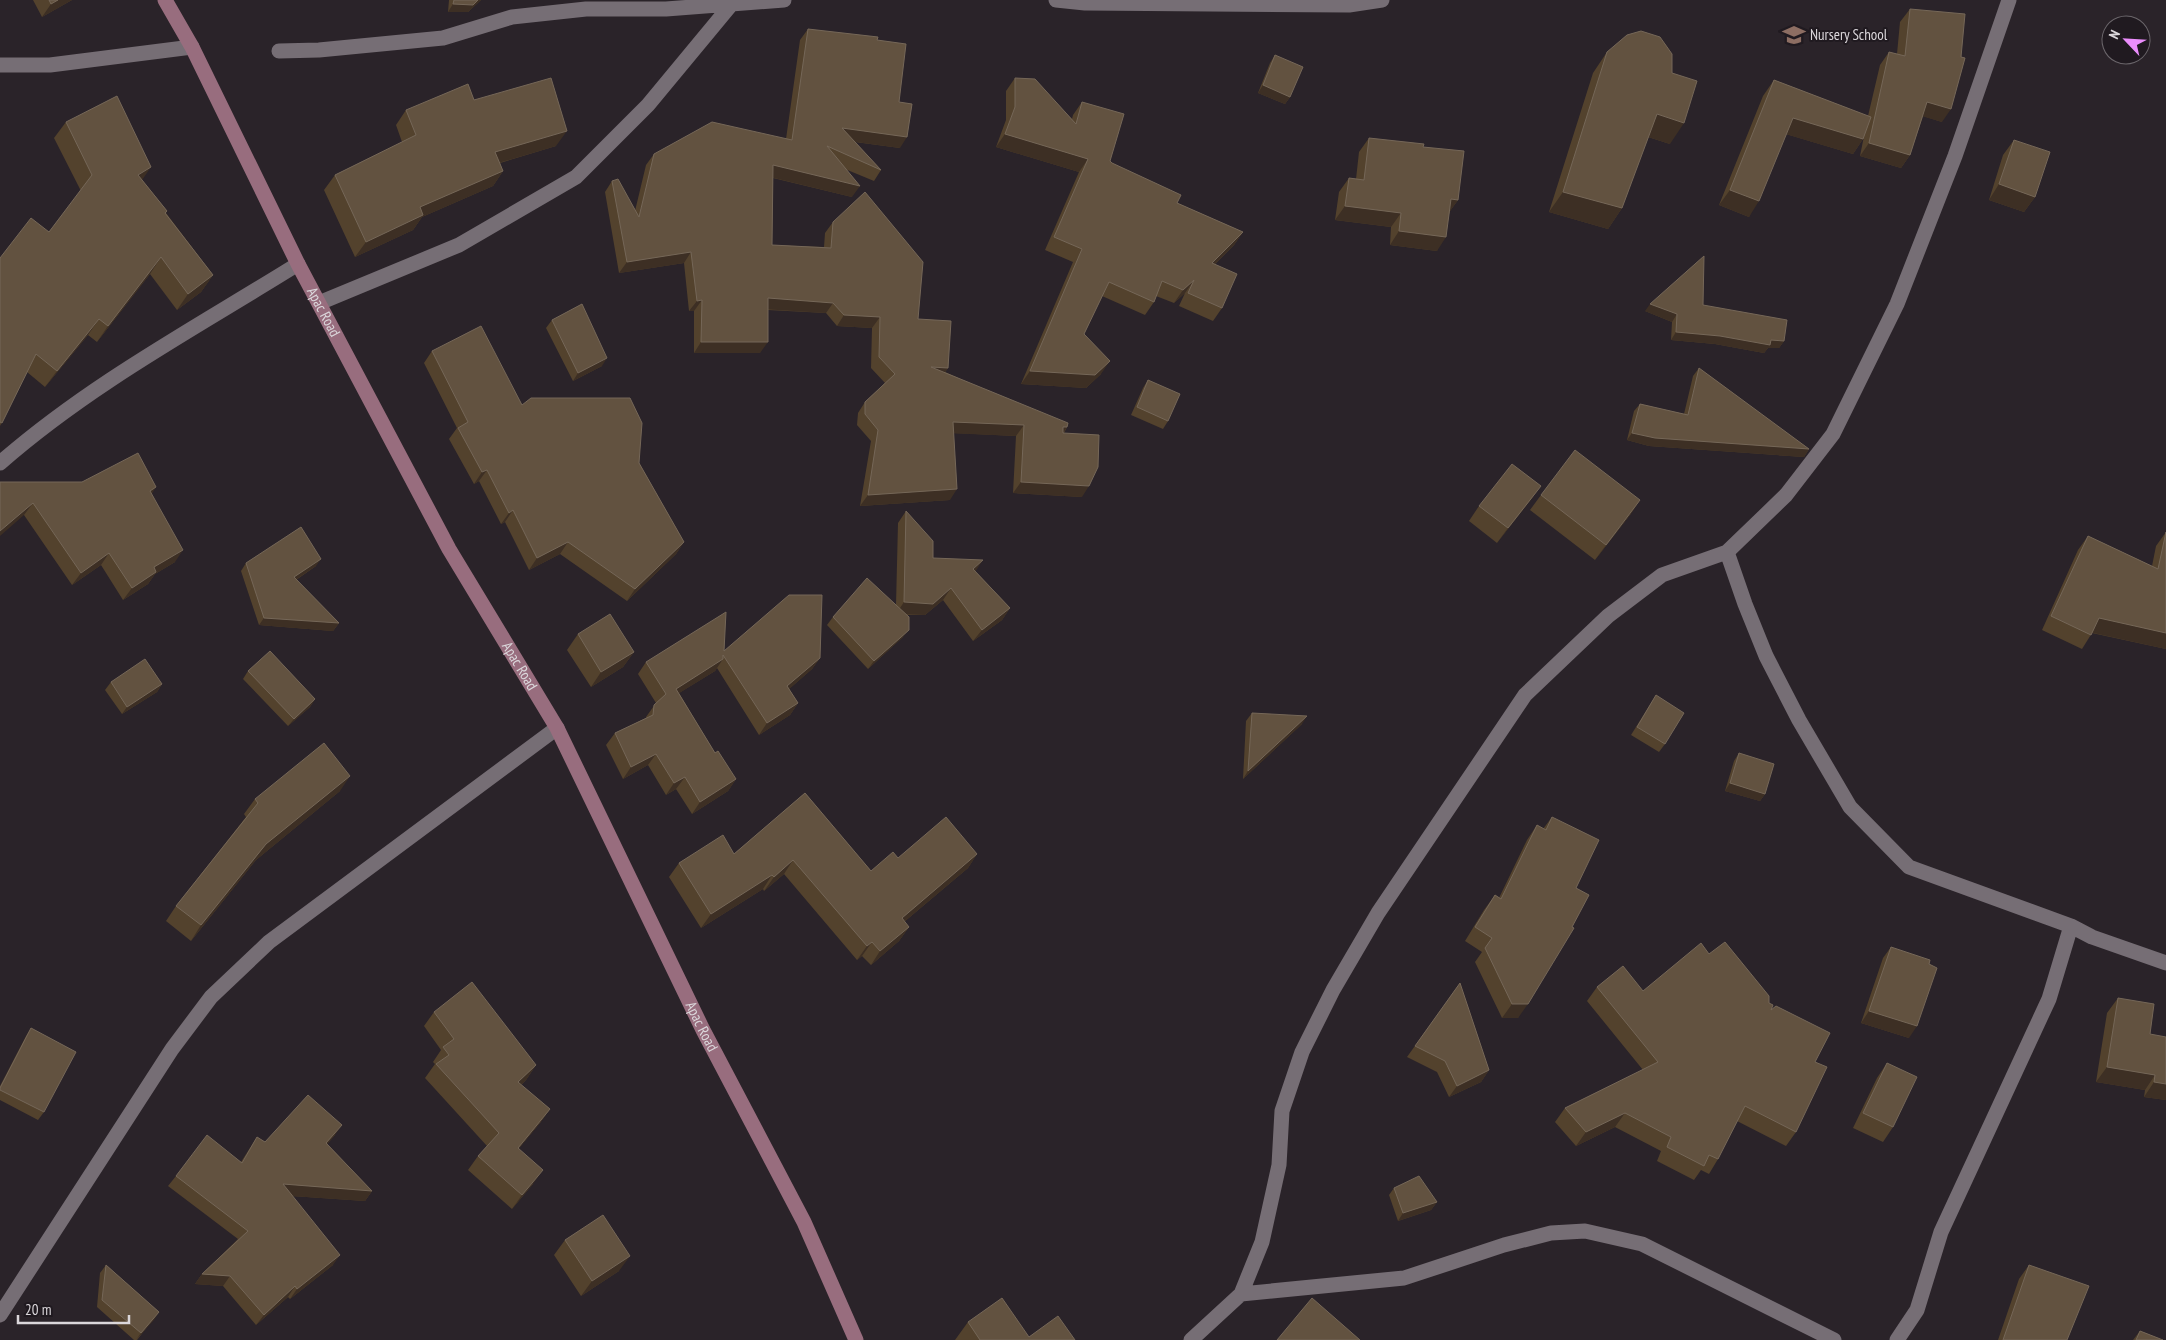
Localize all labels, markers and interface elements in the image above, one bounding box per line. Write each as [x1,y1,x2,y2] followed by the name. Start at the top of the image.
[2101,15,2151,65] north arrow
[1781,22,1807,48] school or university icon: Nursery School
[1810,25,1888,44] place label: Nursery School
[2104,27,2124,42] text: N
[303,284,345,340] street label: Apac Road
[498,638,542,694] street label: Apac Road
[682,998,723,1055] street label: Apac Road
[18,1292,129,1324] scale bar
[25,1300,51,1319] text: 20 m

